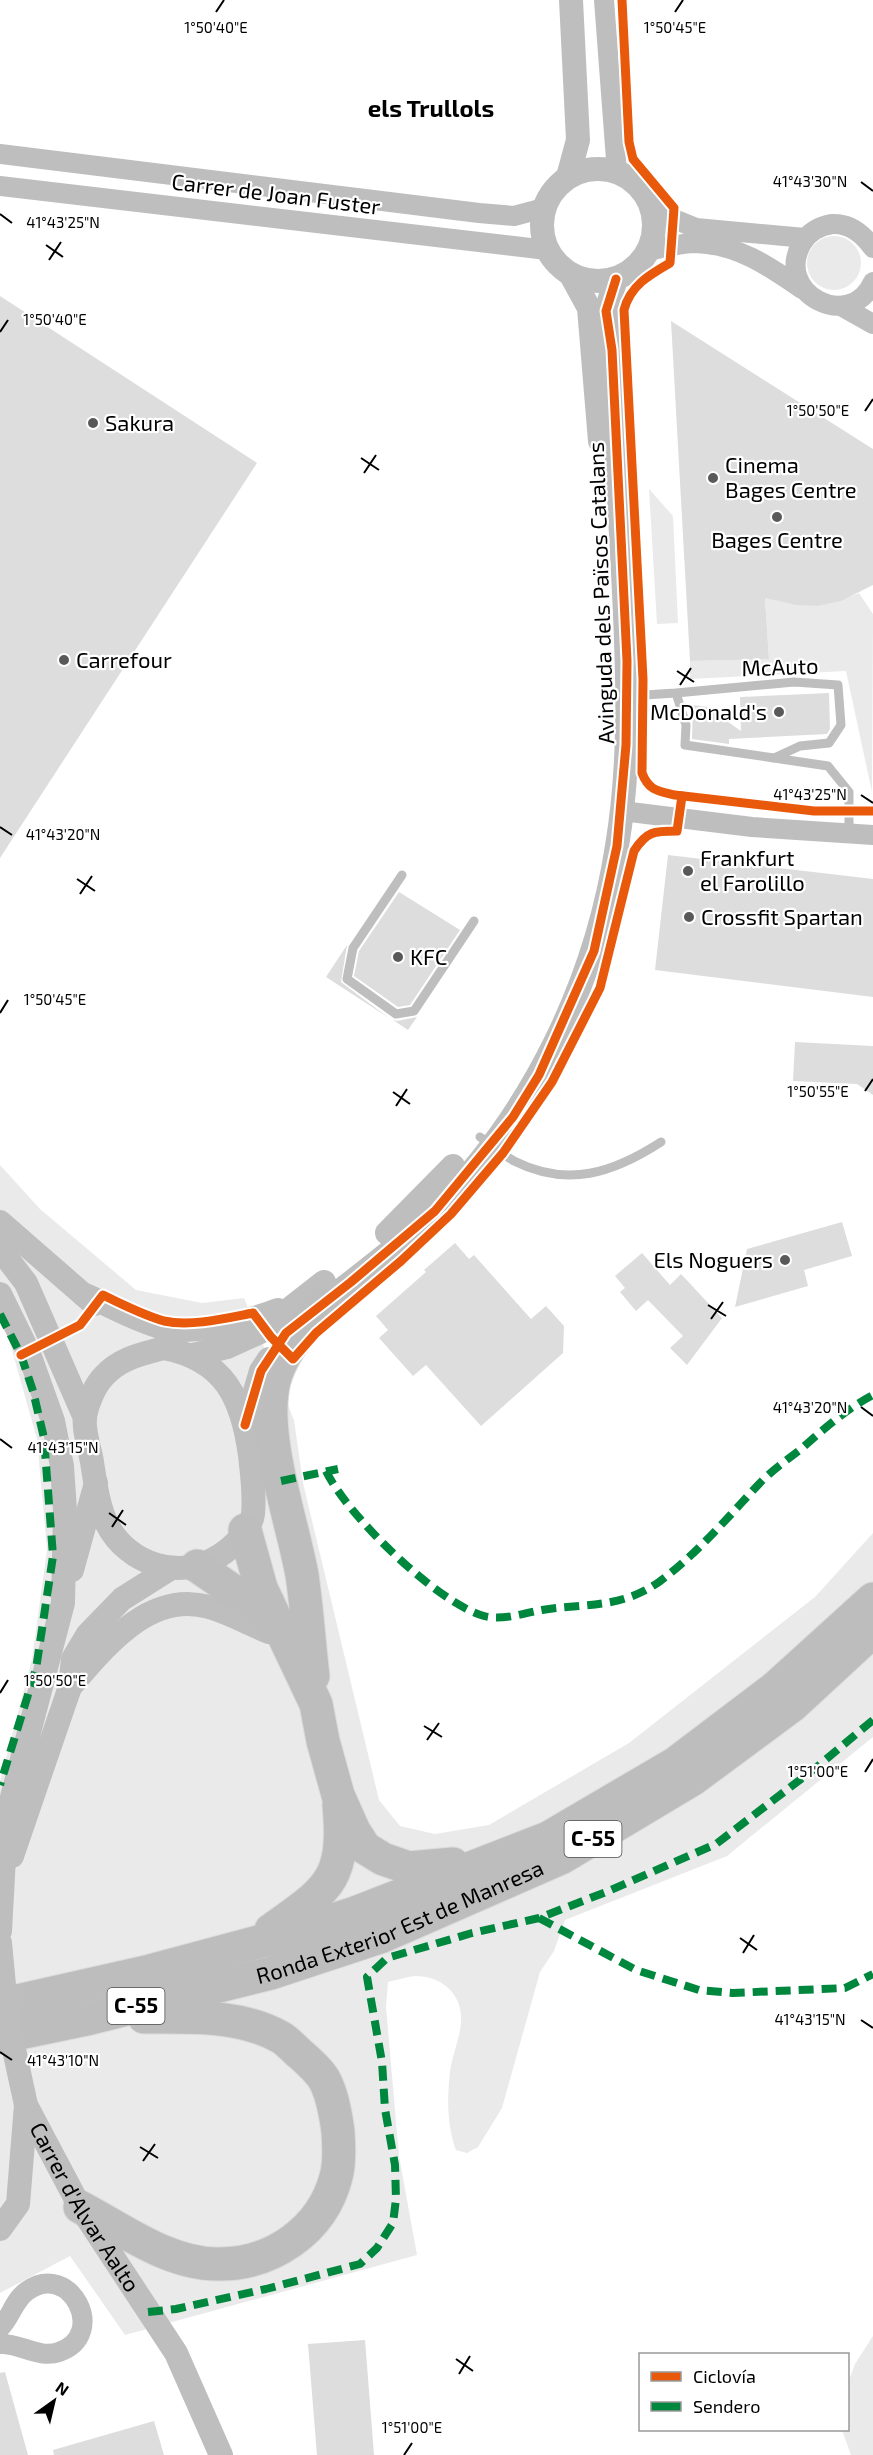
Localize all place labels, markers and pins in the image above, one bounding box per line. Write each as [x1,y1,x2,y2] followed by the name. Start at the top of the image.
[105,409,174,435] place label: Sakura
[86,416,100,430] marker: Sakura
[725,451,857,502] place label: Cinema Bages Centre
[706,471,720,485] marker: Cinema Bages Centre
[770,510,784,524] marker: Bages Centre
[711,526,843,552] place label: Bages Centre
[76,646,172,672] place label: Carrefour
[57,653,71,667] marker: Carrefour
[650,698,767,724] place label: McDonald's
[772,705,786,719] marker: McDonald's
[700,844,805,895] place label: Frankfurt el Farolillo
[681,864,695,878] marker: Frankfurt el Farolillo
[701,903,863,929] place label: Crossfit Spartan
[682,910,696,924] marker: Crossfit Spartan
[410,943,447,969] place label: KFC
[391,950,405,964] marker: KFC
[653,1246,773,1272] place label: Els Noguers
[778,1253,792,1267] marker: Els Noguers

